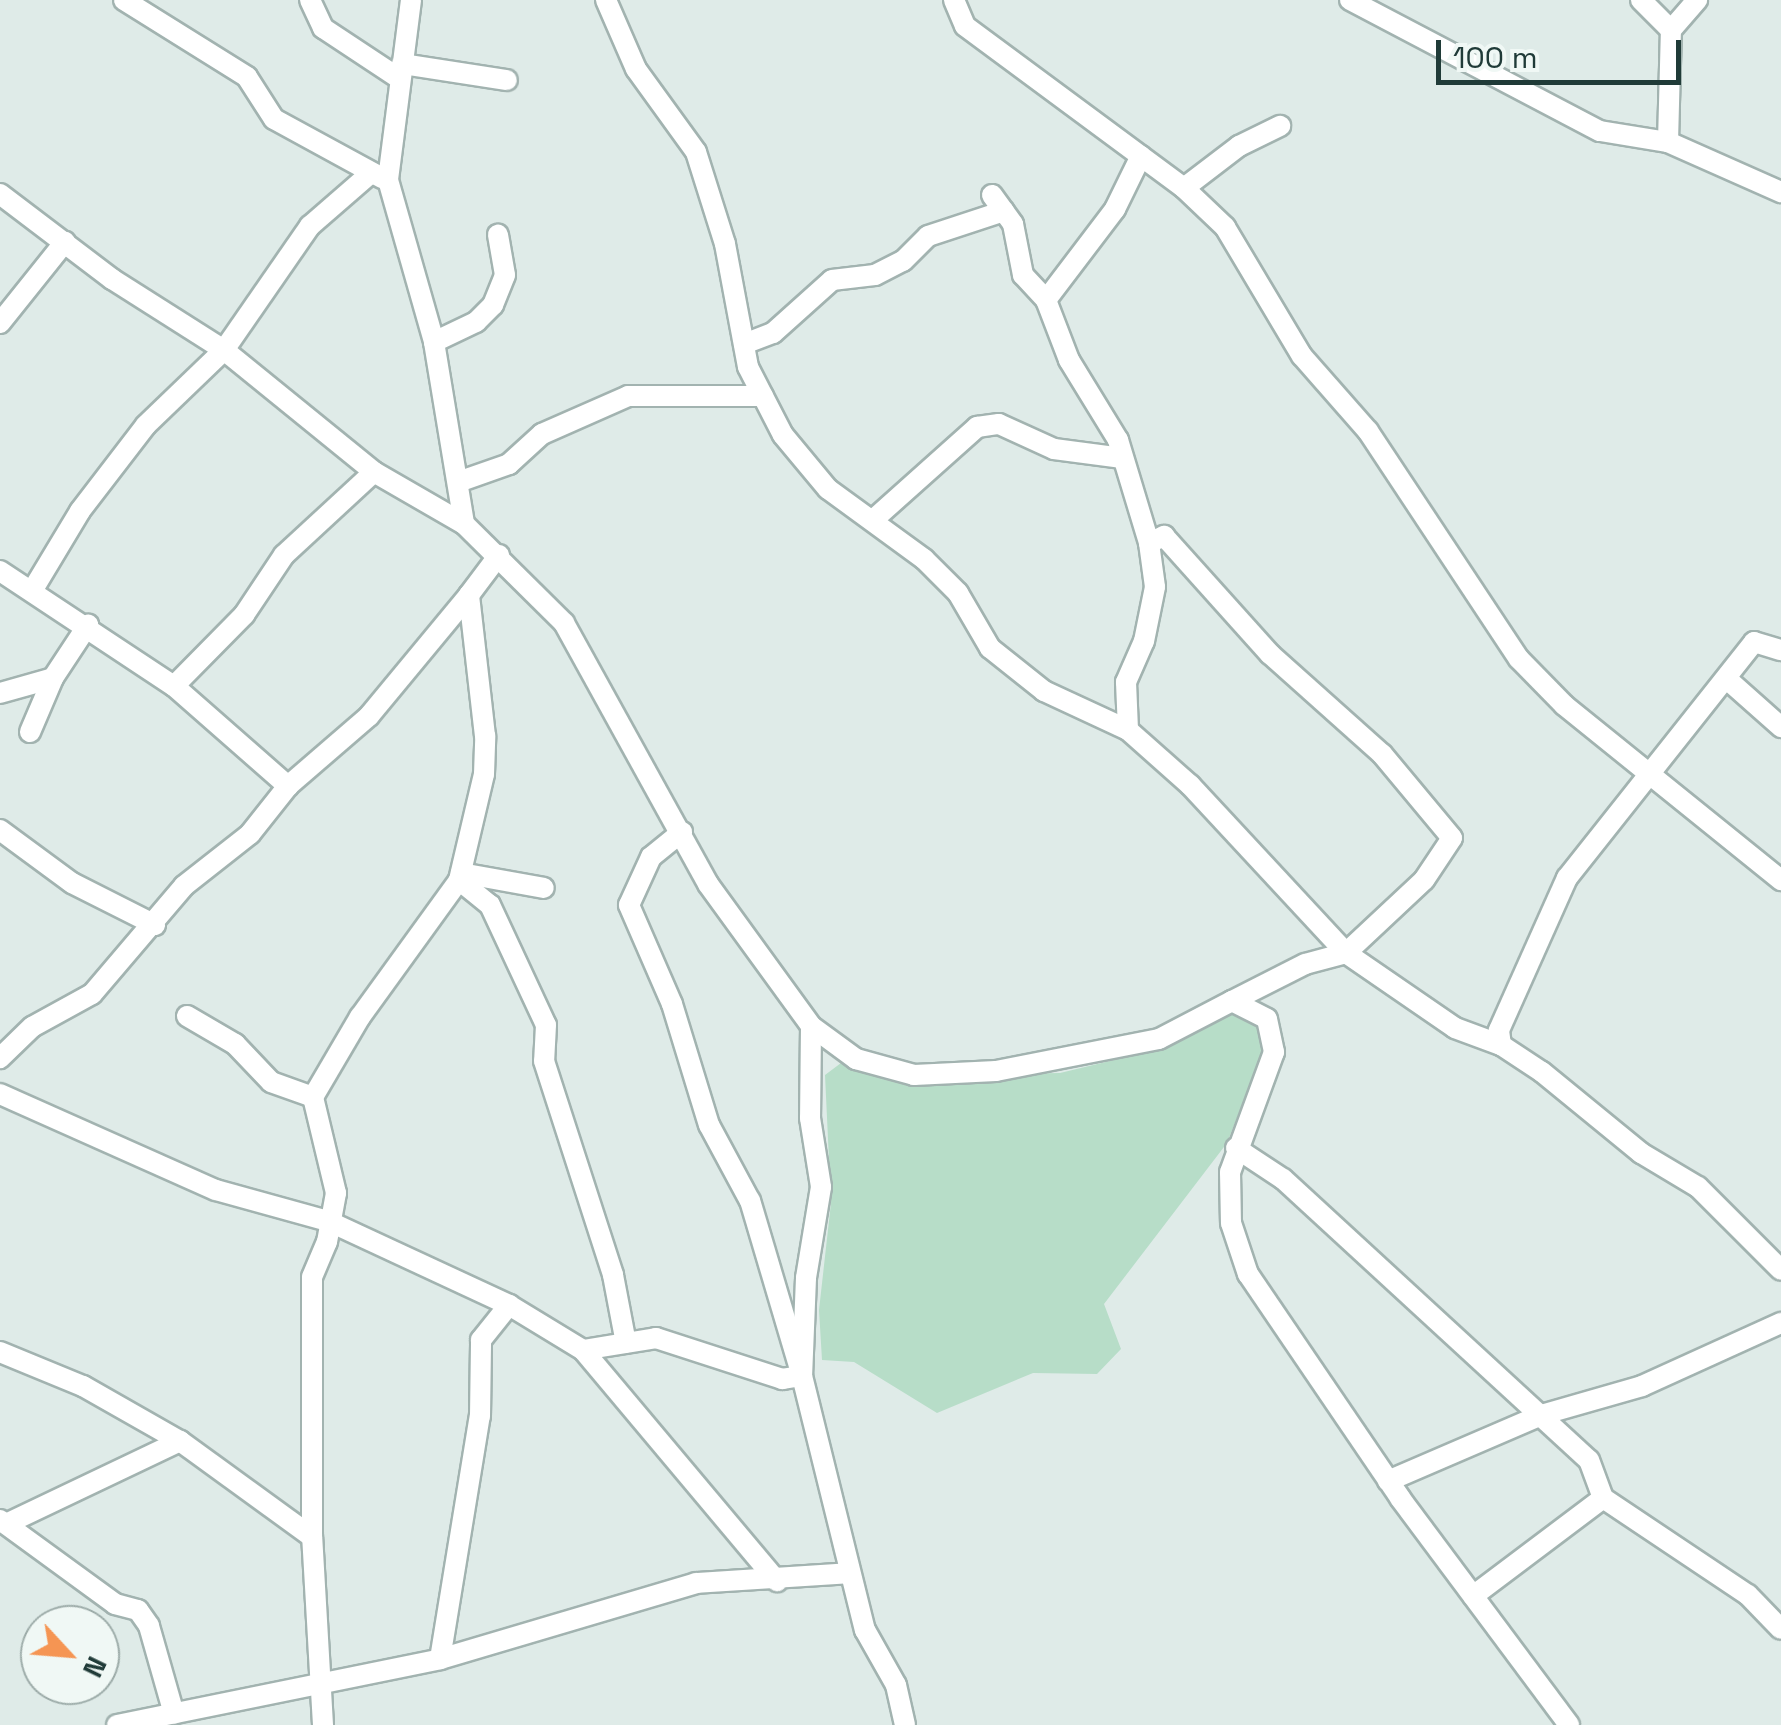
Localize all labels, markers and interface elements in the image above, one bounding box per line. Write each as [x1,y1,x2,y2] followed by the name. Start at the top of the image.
[1441,20,1686,82] scale bar
[1453,38,1538,77] text: 100 m
[20,1605,120,1705] north arrow
[75,1651,115,1684] text: N

